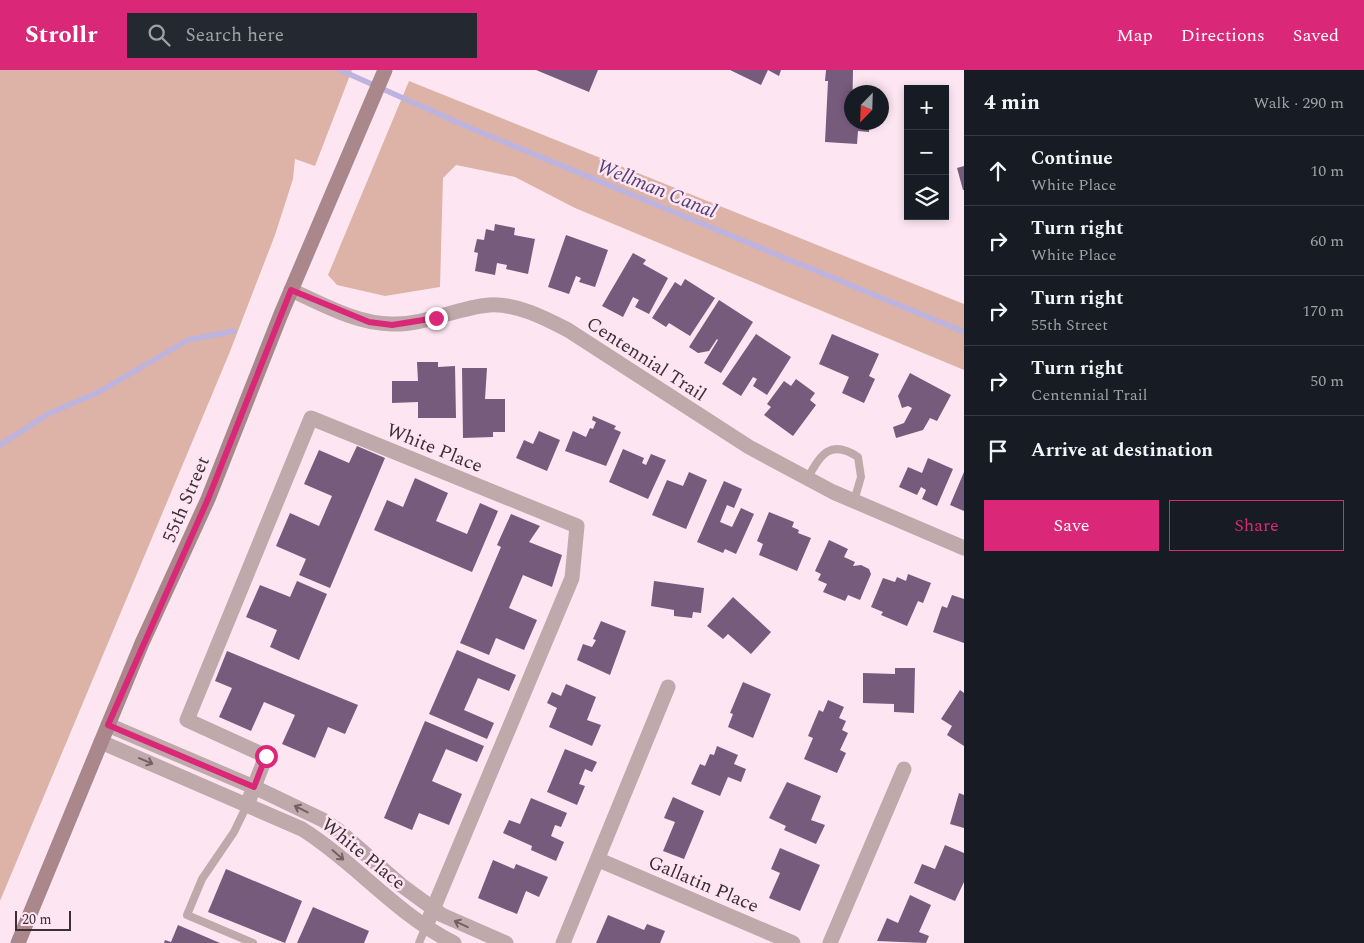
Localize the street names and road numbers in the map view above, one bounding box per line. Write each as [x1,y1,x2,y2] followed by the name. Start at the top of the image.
[580,309,712,409] street label: Centennial Trail
[382,416,487,481] street label: White Place
[155,452,218,547] street label: 55th Street
[314,811,412,897] street label: White Place
[643,848,763,921] street label: Gallatin Place

